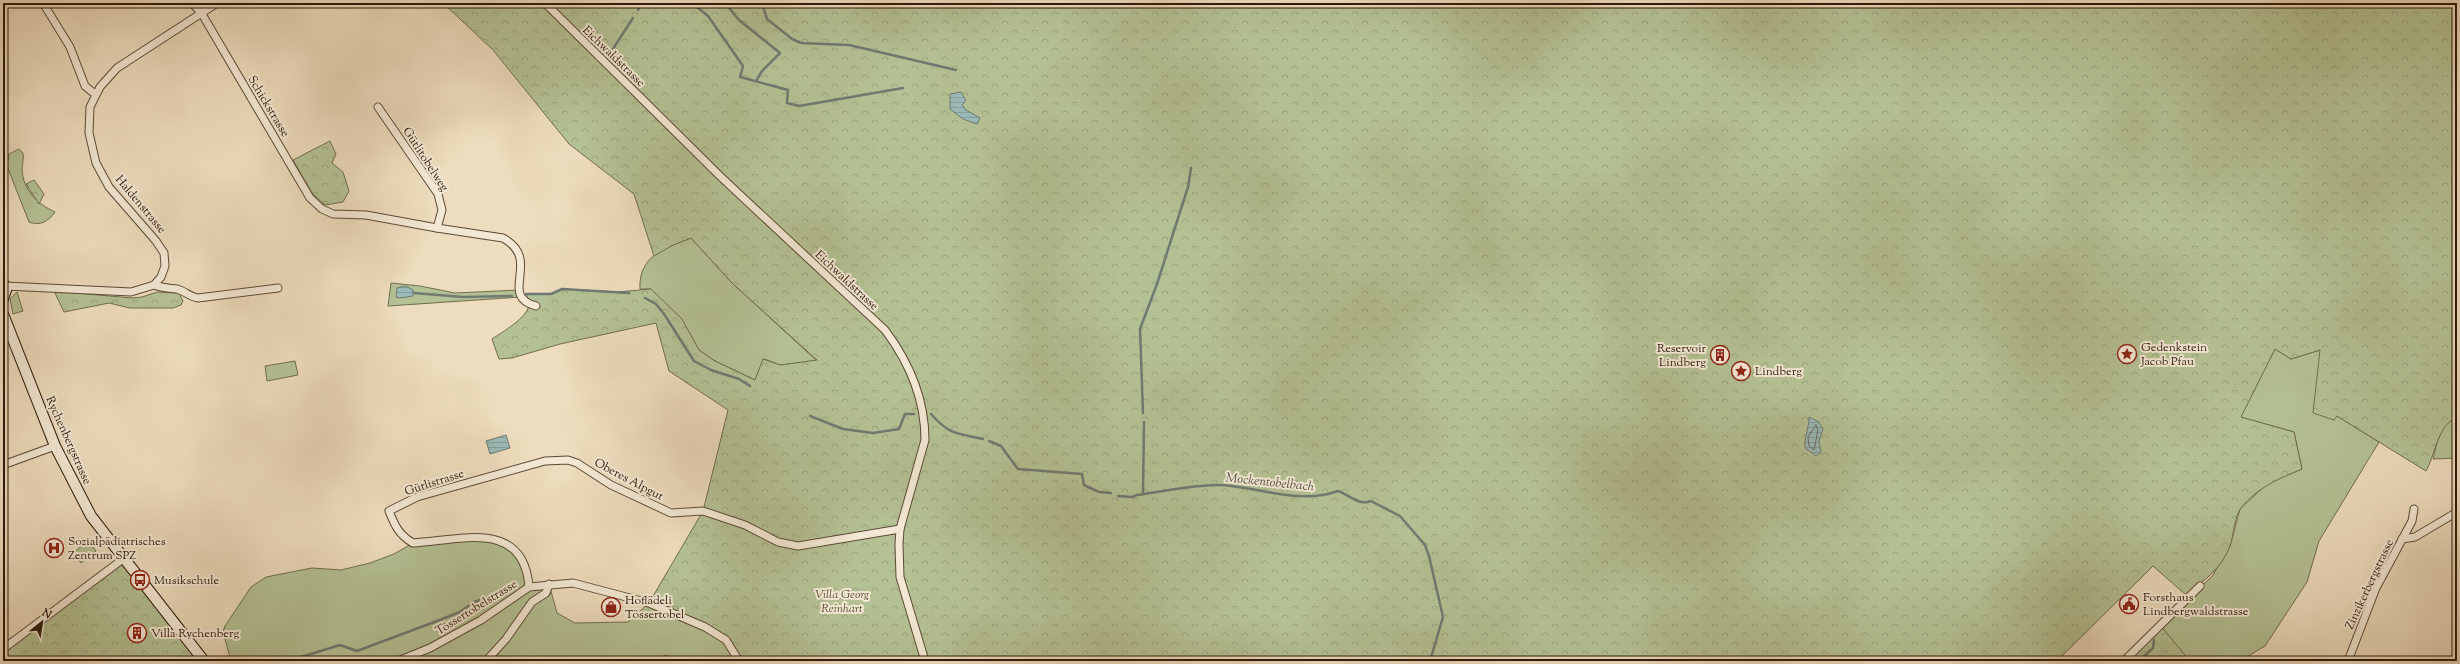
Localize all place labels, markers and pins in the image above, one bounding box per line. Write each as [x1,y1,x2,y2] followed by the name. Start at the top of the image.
[2140,339,2207,371] place label: Gedenkstein Jacob Pfau
[1657,340,1706,372] place label: Reservoir Lindberg
[2116,343,2138,365] place icon: Gedenkstein Jacob Pfau
[1709,344,1731,366] building icon: Reservoir Lindberg
[1730,360,1752,382] place icon: Lindberg
[1755,363,1802,381] place label: Lindberg
[68,533,166,565] place label: Sozialpädiatrisches Zentrum SPZ
[43,537,65,559] hospital icon: Sozialpädiatrisches Zentrum SPZ
[129,569,151,591] bus stop icon: Musikschule
[154,572,220,590] place label: Musikschule
[2143,589,2249,621] place label: Forsthaus Lindbergwaldstrasse
[625,592,685,624] place label: Hoflädeli Tössertobel
[2118,593,2140,615] public building icon: Forsthaus Lindbergwaldstrasse
[600,596,622,618] shop icon: Hoflädeli Tössertobel
[126,622,148,644] building icon: Villa Rychenberg
[151,625,239,643] place label: Villa Rychenberg

